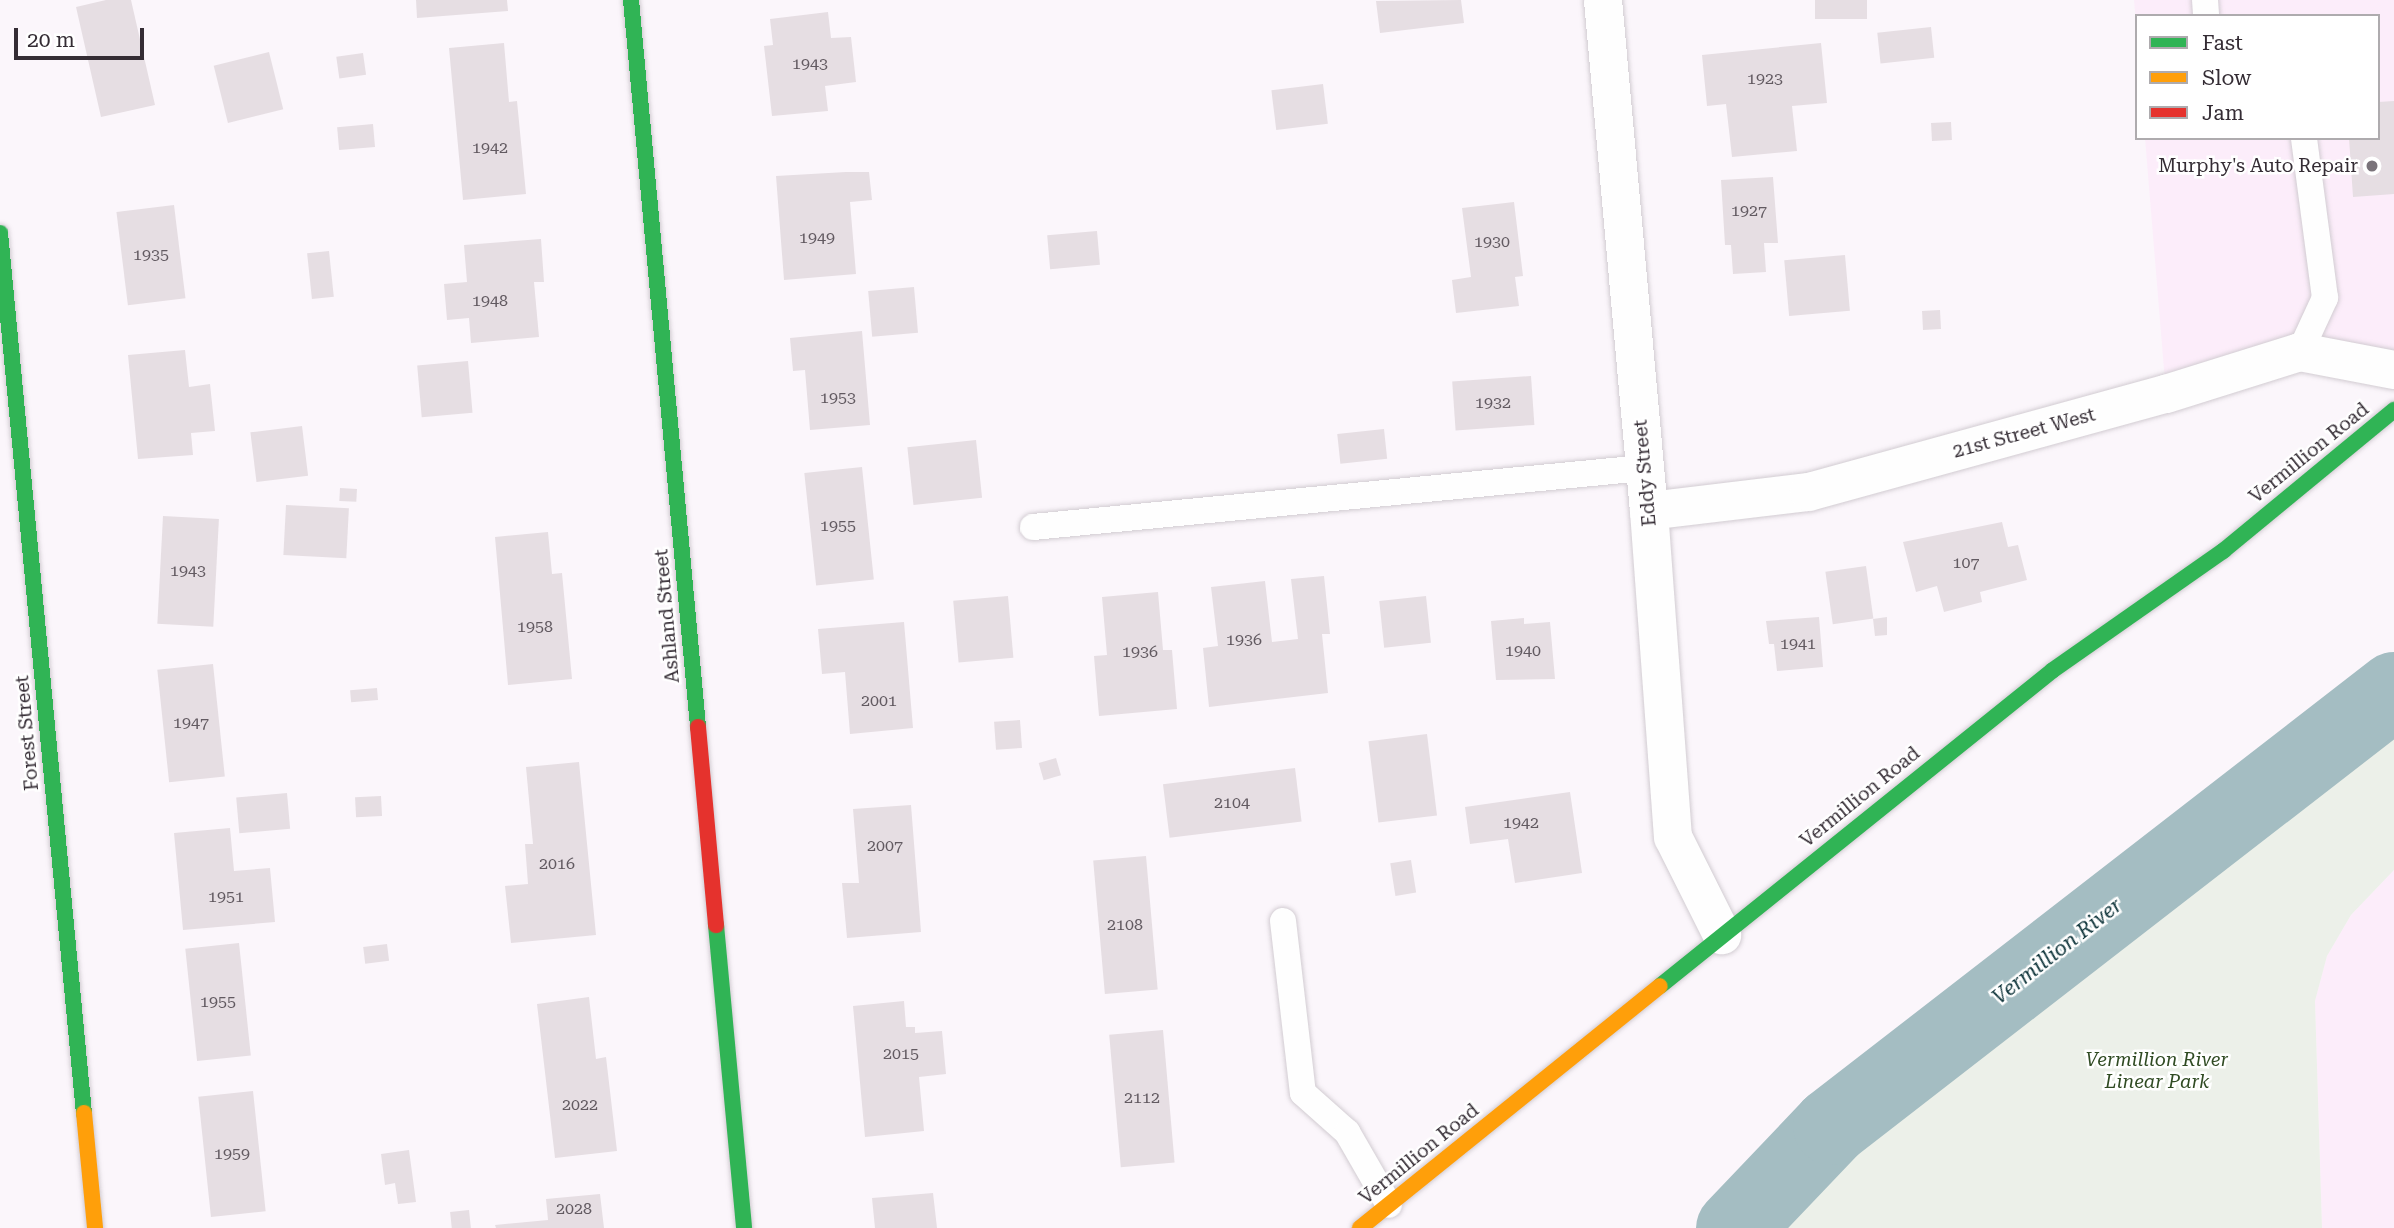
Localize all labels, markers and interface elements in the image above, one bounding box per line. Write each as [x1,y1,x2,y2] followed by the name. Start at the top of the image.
[18,14,147,58] scale bar
[2135,14,2380,140] legend
[27,28,75,52] text: 20 m
[2202,31,2243,55] text: Fast
[792,54,828,74] house number: 1943
[2202,66,2251,90] text: Slow
[1747,69,1783,89] house number: 1923
[2202,101,2244,125] text: Jam
[472,138,508,158] house number: 1942
[2158,155,2358,177] place label: Murphy's Auto Repair
[2364,158,2380,174] marker: Murphy's Auto Repair
[1731,201,1767,221] house number: 1927
[799,228,835,248] house number: 1949
[1474,232,1510,252] house number: 1930
[133,245,169,265] house number: 1935
[472,291,508,311] house number: 1948
[820,388,856,408] house number: 1953
[1475,393,1511,413] house number: 1932
[2245,398,2373,508] street label: Vermillion Road
[1950,403,2098,463] street label: 21st Street West
[1629,419,1661,527] street label: Eddy Street
[820,516,856,536] house number: 1955
[650,548,684,684] street label: Ashland Street
[1953,553,1979,573] house number: 107
[170,561,206,581] house number: 1943
[517,617,553,637] house number: 1958
[1226,630,1262,650] house number: 1936
[1780,634,1816,654] house number: 1941
[1505,641,1541,661] house number: 1940
[1122,642,1158,662] house number: 1936
[11,674,43,792] street label: Forest Street
[861,691,897,711] house number: 2001
[173,713,209,733] house number: 1947
[1796,742,1924,852] street label: Vermillion Road
[1214,793,1250,813] house number: 2104
[1503,813,1539,833] house number: 1942
[867,836,903,856] house number: 2007
[539,854,575,874] house number: 2016
[208,887,244,907] house number: 1951
[1987,892,2127,1010] water label: Vermillion River
[1107,915,1143,935] house number: 2108
[200,992,236,1012] house number: 1955
[883,1044,919,1064] house number: 2015
[2086,1049,2228,1093] park label: Vermillion River Linear Park
[1124,1088,1160,1108] house number: 2112
[562,1095,598,1115] house number: 2022
[1355,1099,1483,1209] street label: Vermillion Road
[214,1144,250,1164] house number: 1959
[556,1199,592,1219] house number: 2028

